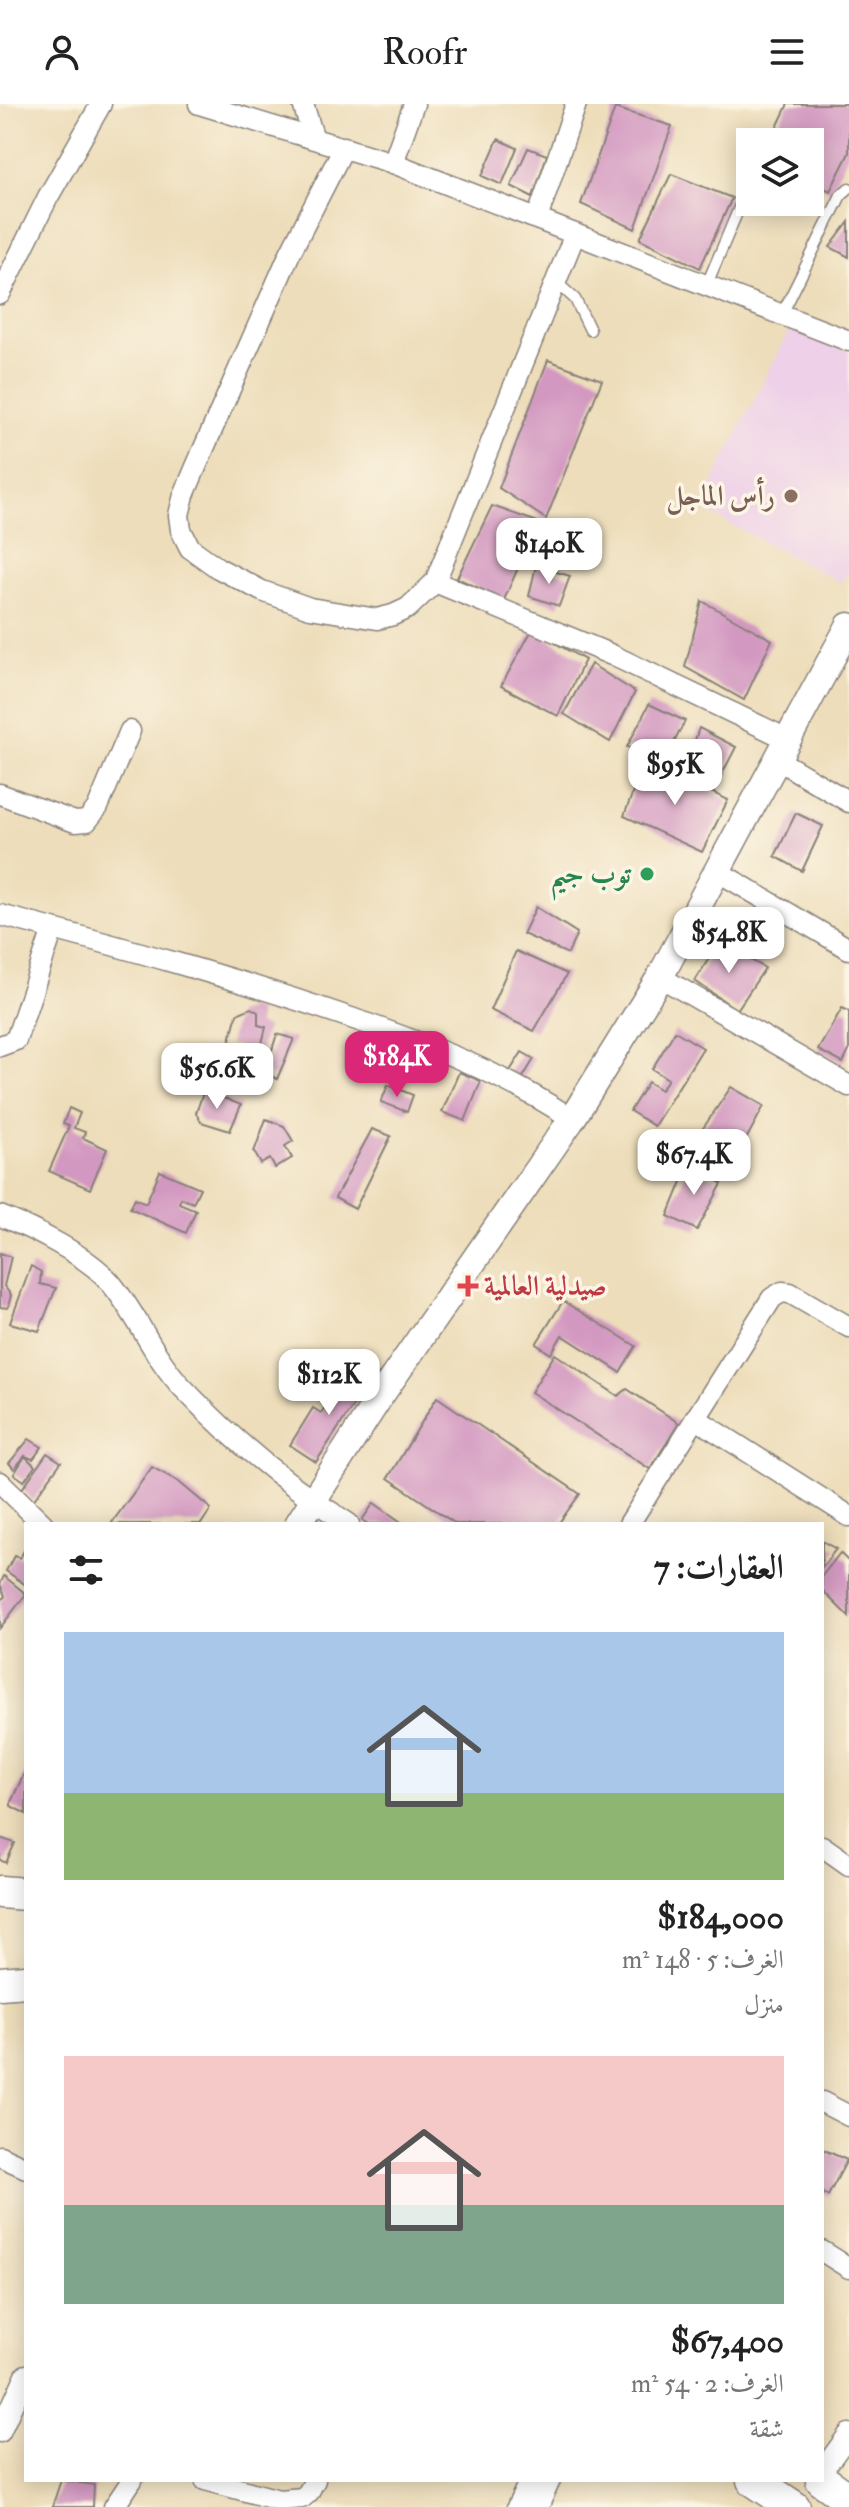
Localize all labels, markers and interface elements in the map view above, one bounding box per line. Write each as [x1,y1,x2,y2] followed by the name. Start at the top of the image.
[40,30,84,74] icon: person
[382,30,467,75] text: Roofr
[765,30,809,74] icon: menu
[736,128,824,216] map controls
[736,128,824,216] button: layers
[666,476,775,515] place label: رأس الماجل
[782,487,800,505] marker: رأس الماجل
[493,518,605,586] pin: $140K
[514,528,584,560] text: $140K
[628,739,722,807] pin: $95K
[646,749,704,781] text: $95K
[550,857,632,901] place label: توب جيم
[638,865,656,883] marker: توب جيم
[664,907,794,975] pin: $54.8K
[691,917,767,949] text: $54.8K
[341,1031,453,1099] pin: $184K
[363,1041,431,1073] text: $184K
[152,1043,282,1111] pin: $56.6K
[179,1053,255,1085] text: $56.6K
[629,1129,759,1197] pin: $67.4K
[656,1139,732,1171] text: $67.4K
[484,1269,607,1304] place label: صيدلية العالمية
[459,1277,477,1295] marker: صيدلية العالمية
[273,1349,385,1417] pin: $112K
[297,1359,361,1391] text: $112K
[654,1546,784,1589] text: العقارات: 7
[64,1548,108,1592] icon: filters
[352,1684,496,1828] icon: home
[657,1896,784,1939] text: $184,000
[622,1944,784,1976] text: الغرف: 5 · 148 m²
[744,1989,784,2021] text: منزل
[352,2108,496,2252] icon: home
[671,2320,784,2363] text: $67,400
[631,2368,784,2400] text: الغرف: 2 · 54 m²
[750,2413,784,2445] text: شقة

